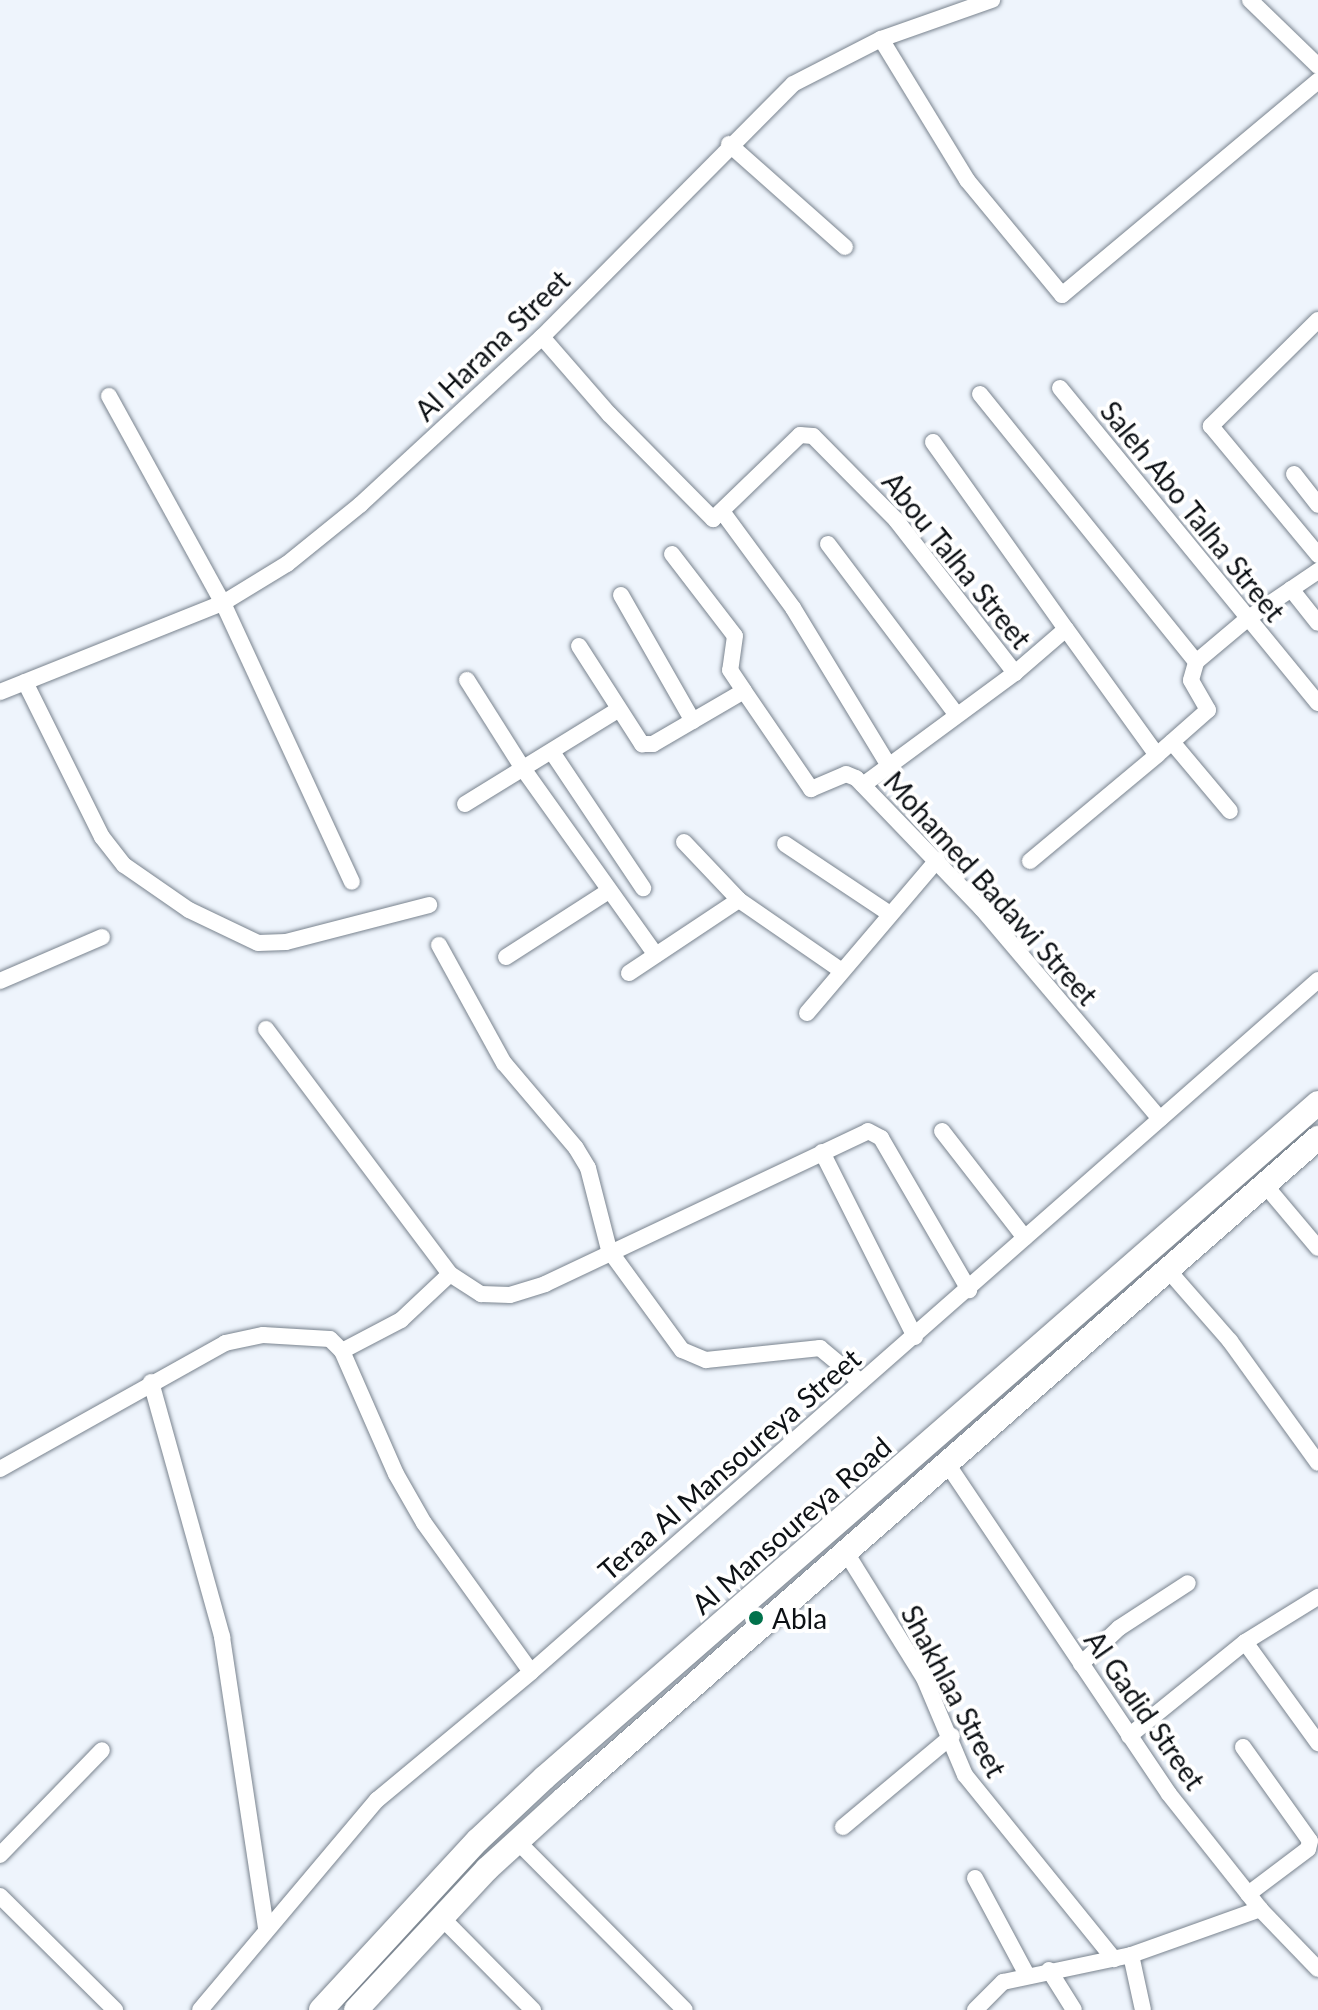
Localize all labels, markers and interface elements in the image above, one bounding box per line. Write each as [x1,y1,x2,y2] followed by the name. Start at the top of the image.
[408,263,576,427] street label: Al Harana Street
[1093,394,1293,628] street label: Saleh Abo Talha Street
[875,465,1039,655] street label: Abou Talha Street
[877,764,1105,1012] street label: Mohamed Badawi Street
[591,1341,867,1587] street label: Teraa Al Mansoureya Street
[685,1429,897,1621] street label: Al Mansoureya Road
[895,1599,1013,1783] street label: Shakhlaa Street
[772,1601,827,1635] place label: Abla
[747,1609,765,1627] marker: Abla
[1078,1624,1212,1796] street label: Al Gadid Street

